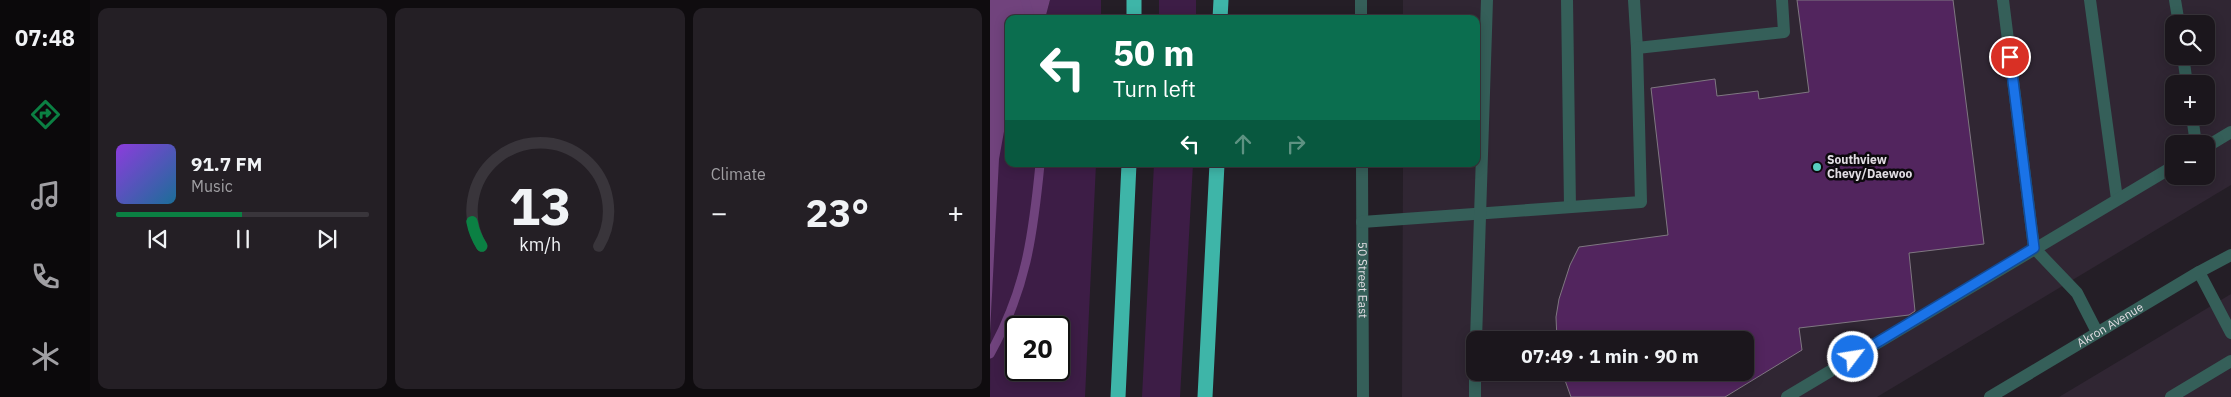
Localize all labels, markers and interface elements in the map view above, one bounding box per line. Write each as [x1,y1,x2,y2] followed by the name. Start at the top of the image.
[2165,15,2215,185] map controls
[2165,15,2215,65] button: search
[15,23,75,52] text: 07:48
[1113,30,1195,76] text: 50 m
[1030,35,1095,100] icon: left
[1989,36,2031,78] pin
[1996,43,2024,71] icon: arrive
[1113,74,1196,103] text: Turn left
[2165,75,2215,125] button: +
[28,97,63,132] icon: directions
[1176,130,1204,158] icon: left
[1229,130,1257,158] icon: ahead
[1282,130,1310,158] icon: right
[2165,135,2215,185] button: −
[191,152,262,176] text: 91.7 FM
[1827,152,1913,181] place label: Southview Chevy/Daewoo
[1811,161,1823,173] marker: Southview Chevy/Daewoo
[711,164,766,184] text: Climate
[509,172,571,239] text: 13
[191,176,233,196] text: Music
[28,178,63,213] icon: music
[806,188,869,237] text: 23°
[711,194,727,231] text: −
[947,194,964,231] text: +
[144,225,172,253] icon: previous
[229,225,257,253] icon: pause
[313,225,341,253] icon: next
[519,233,561,256] text: km/h
[1355,242,1371,318] street label: 50 Street East
[28,259,63,294] icon: phone
[2074,299,2146,350] street label: Akron Avenue
[1005,316,1070,381] speed limit sign: 20
[1826,330,1878,382] position arrow
[28,339,63,374] icon: climate
[1521,344,1699,368] text: 07:49 · 1 min · 90 m

